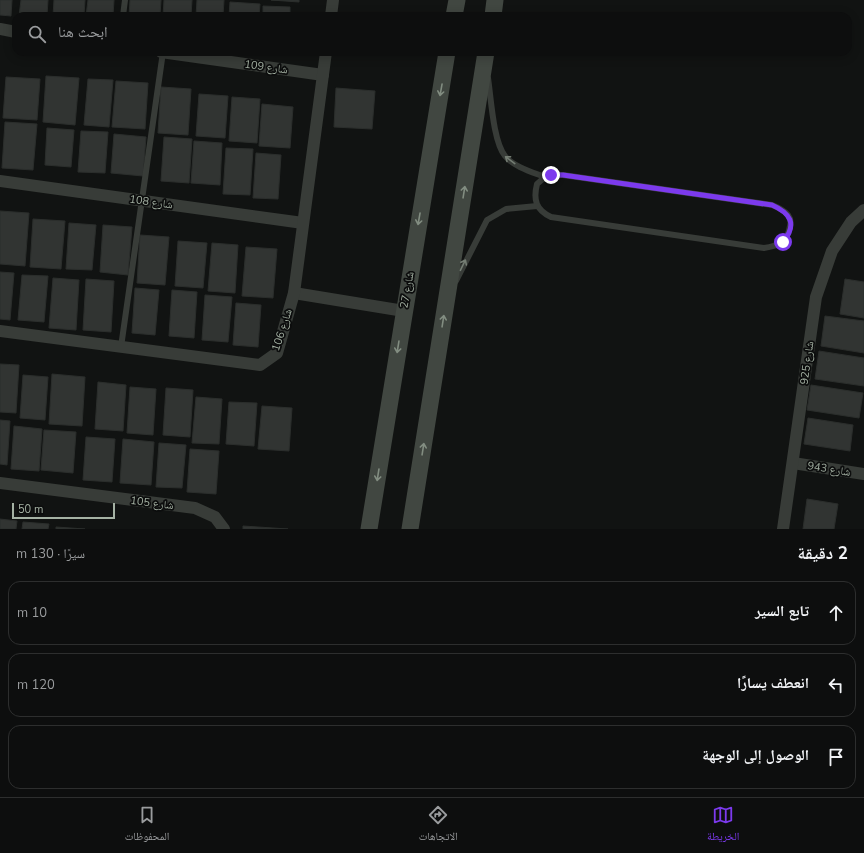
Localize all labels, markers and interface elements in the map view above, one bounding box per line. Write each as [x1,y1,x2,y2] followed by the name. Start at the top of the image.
[12,12,852,56] search box
[58,22,108,42] text: ابحث هنا
[26,23,48,45] icon: search
[243,57,289,77] street label: شارع 109
[437,84,445,97] one-way arrow
[505,156,516,164] one-way arrow
[542,166,560,184] route end
[460,186,468,199] one-way arrow
[128,192,174,212] street label: شارع 108
[415,212,423,225] one-way arrow
[774,233,792,251] route start
[460,260,467,272] one-way arrow
[396,271,418,309] street label: شارع 27
[268,307,296,353] street label: شارع 106
[439,315,447,328] one-way arrow
[394,340,402,353] one-way arrow
[797,340,817,386] street label: شارع 925
[419,443,427,456] one-way arrow
[806,458,852,480] street label: شارع 943
[373,468,381,481] one-way arrow
[129,493,175,513] street label: شارع 105
[12,501,115,520] scale bar
[18,502,43,517] text: 50 m
[798,542,848,565] text: 2 دقيقة
[16,545,85,563] text: سيرًا · 130 m
[755,601,809,621] text: تابع السير
[825,602,847,624] icon: ahead
[17,604,47,622] text: 10 m
[737,673,809,693] text: انعطف يسارًا
[825,674,847,696] icon: left
[17,676,55,694] text: 120 m
[702,745,809,765] text: الوصول إلى الوجهة
[825,746,847,768] icon: arrive
[125,804,169,847] tab: المحفوظات
[419,804,458,847] tab: الاتجاهات
[707,804,739,847] tab: الخريطة

